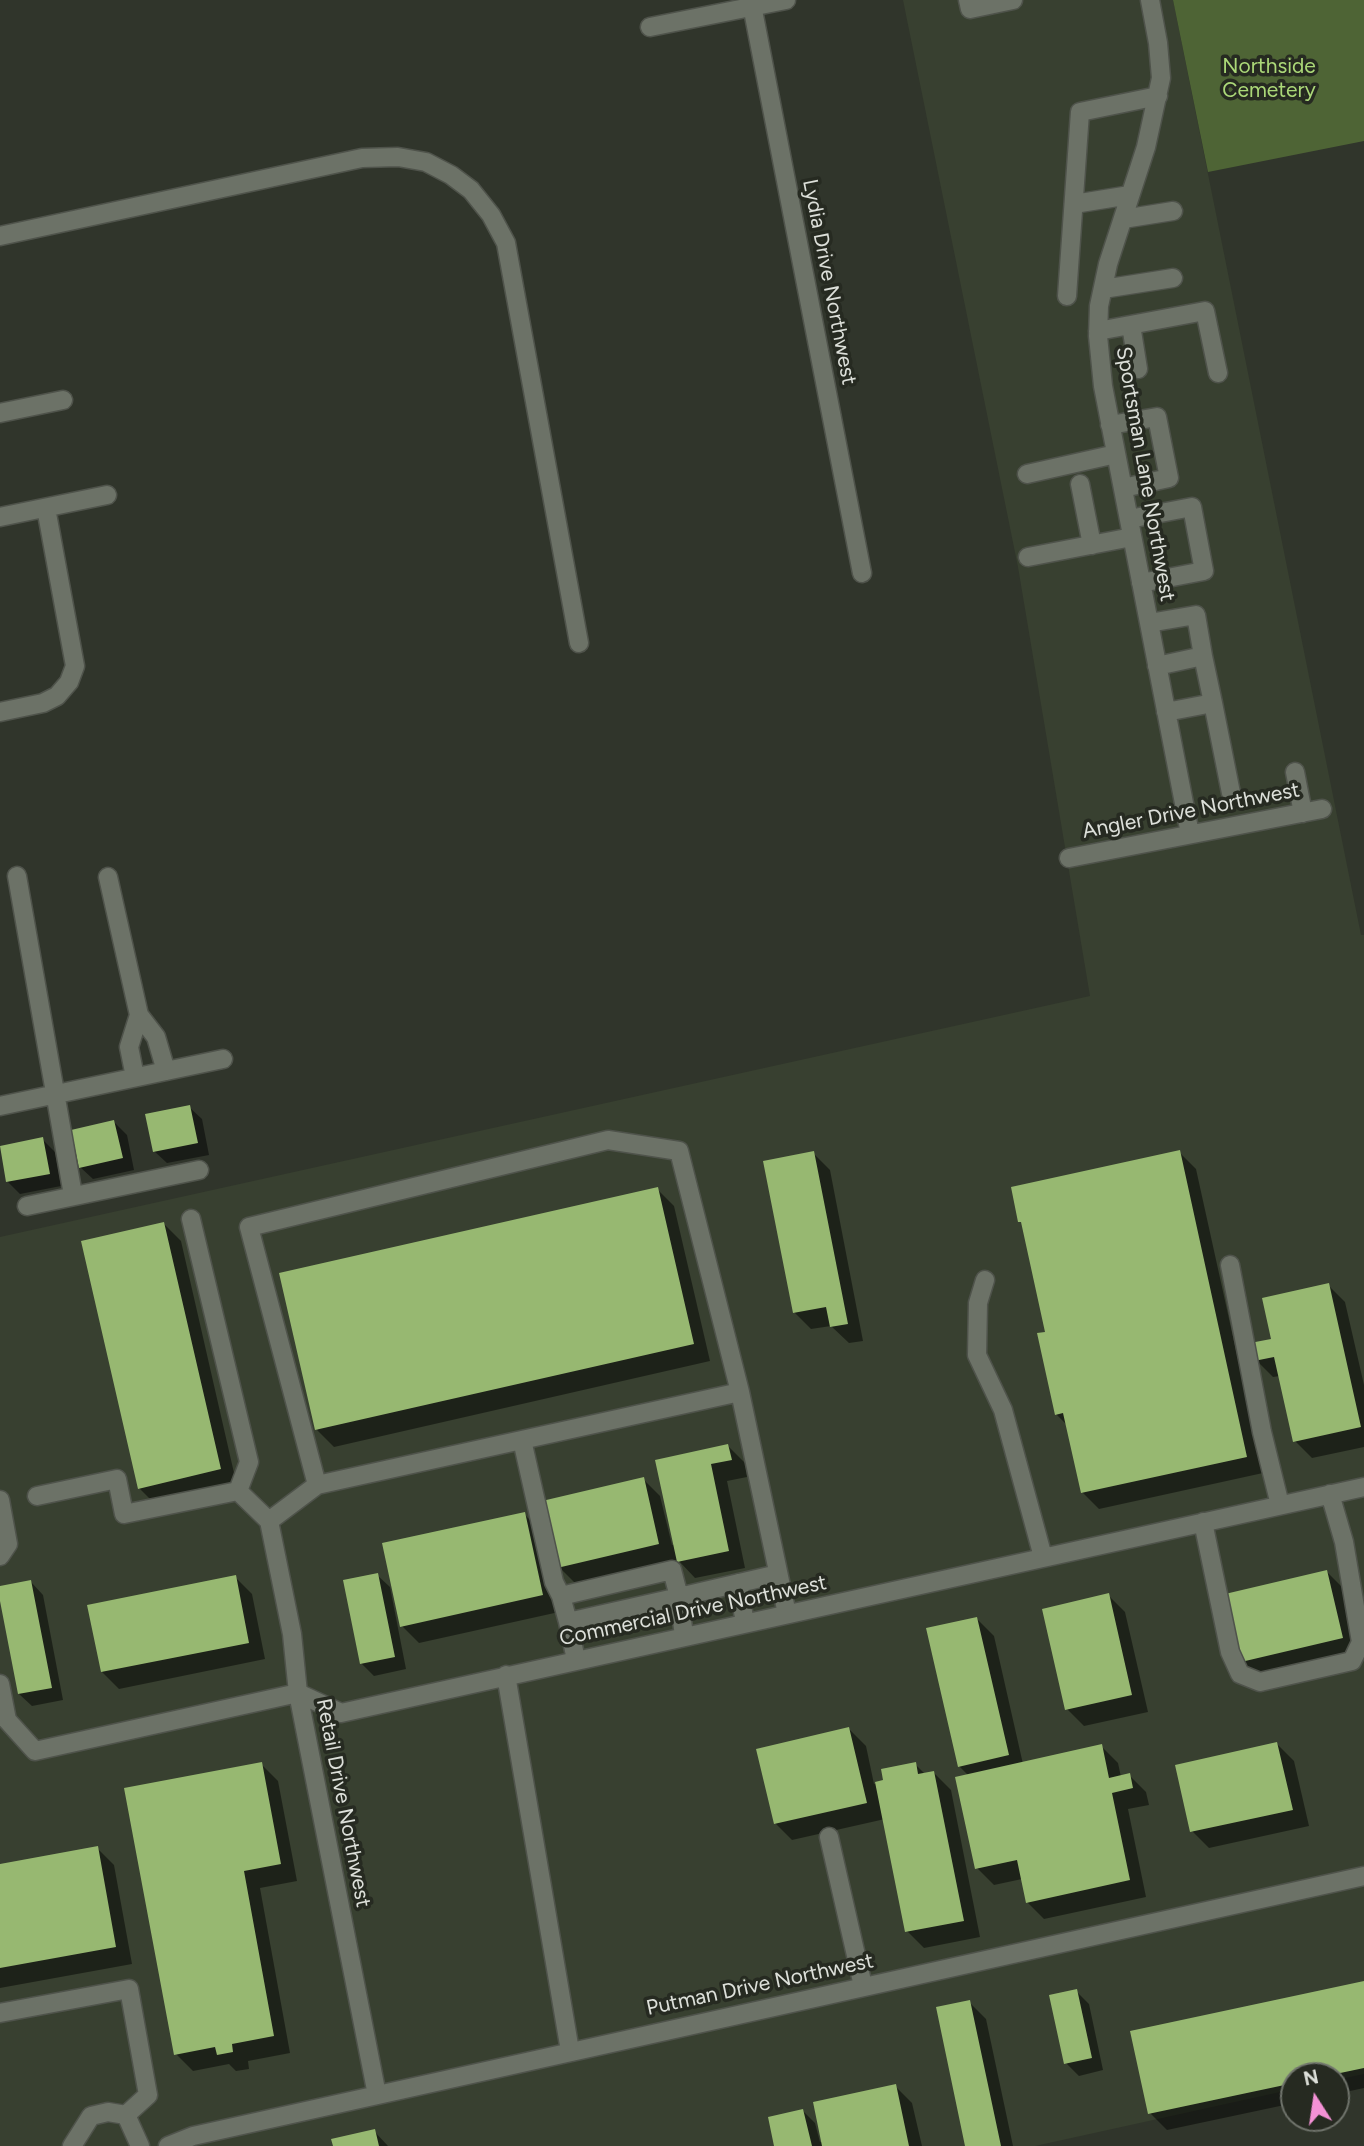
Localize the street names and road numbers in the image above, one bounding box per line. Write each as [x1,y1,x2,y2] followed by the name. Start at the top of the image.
[797,177,861,387] street label: Lydia Drive Northwest
[1110,345,1180,603] street label: Sportsman Lane Northwest
[1080,778,1302,844] street label: Angler Drive Northwest
[557,1570,829,1652] street label: Commercial Drive Northwest
[310,1697,376,1909] street label: Retail Drive Northwest
[644,1949,876,2021] street label: Putman Drive Northwest

